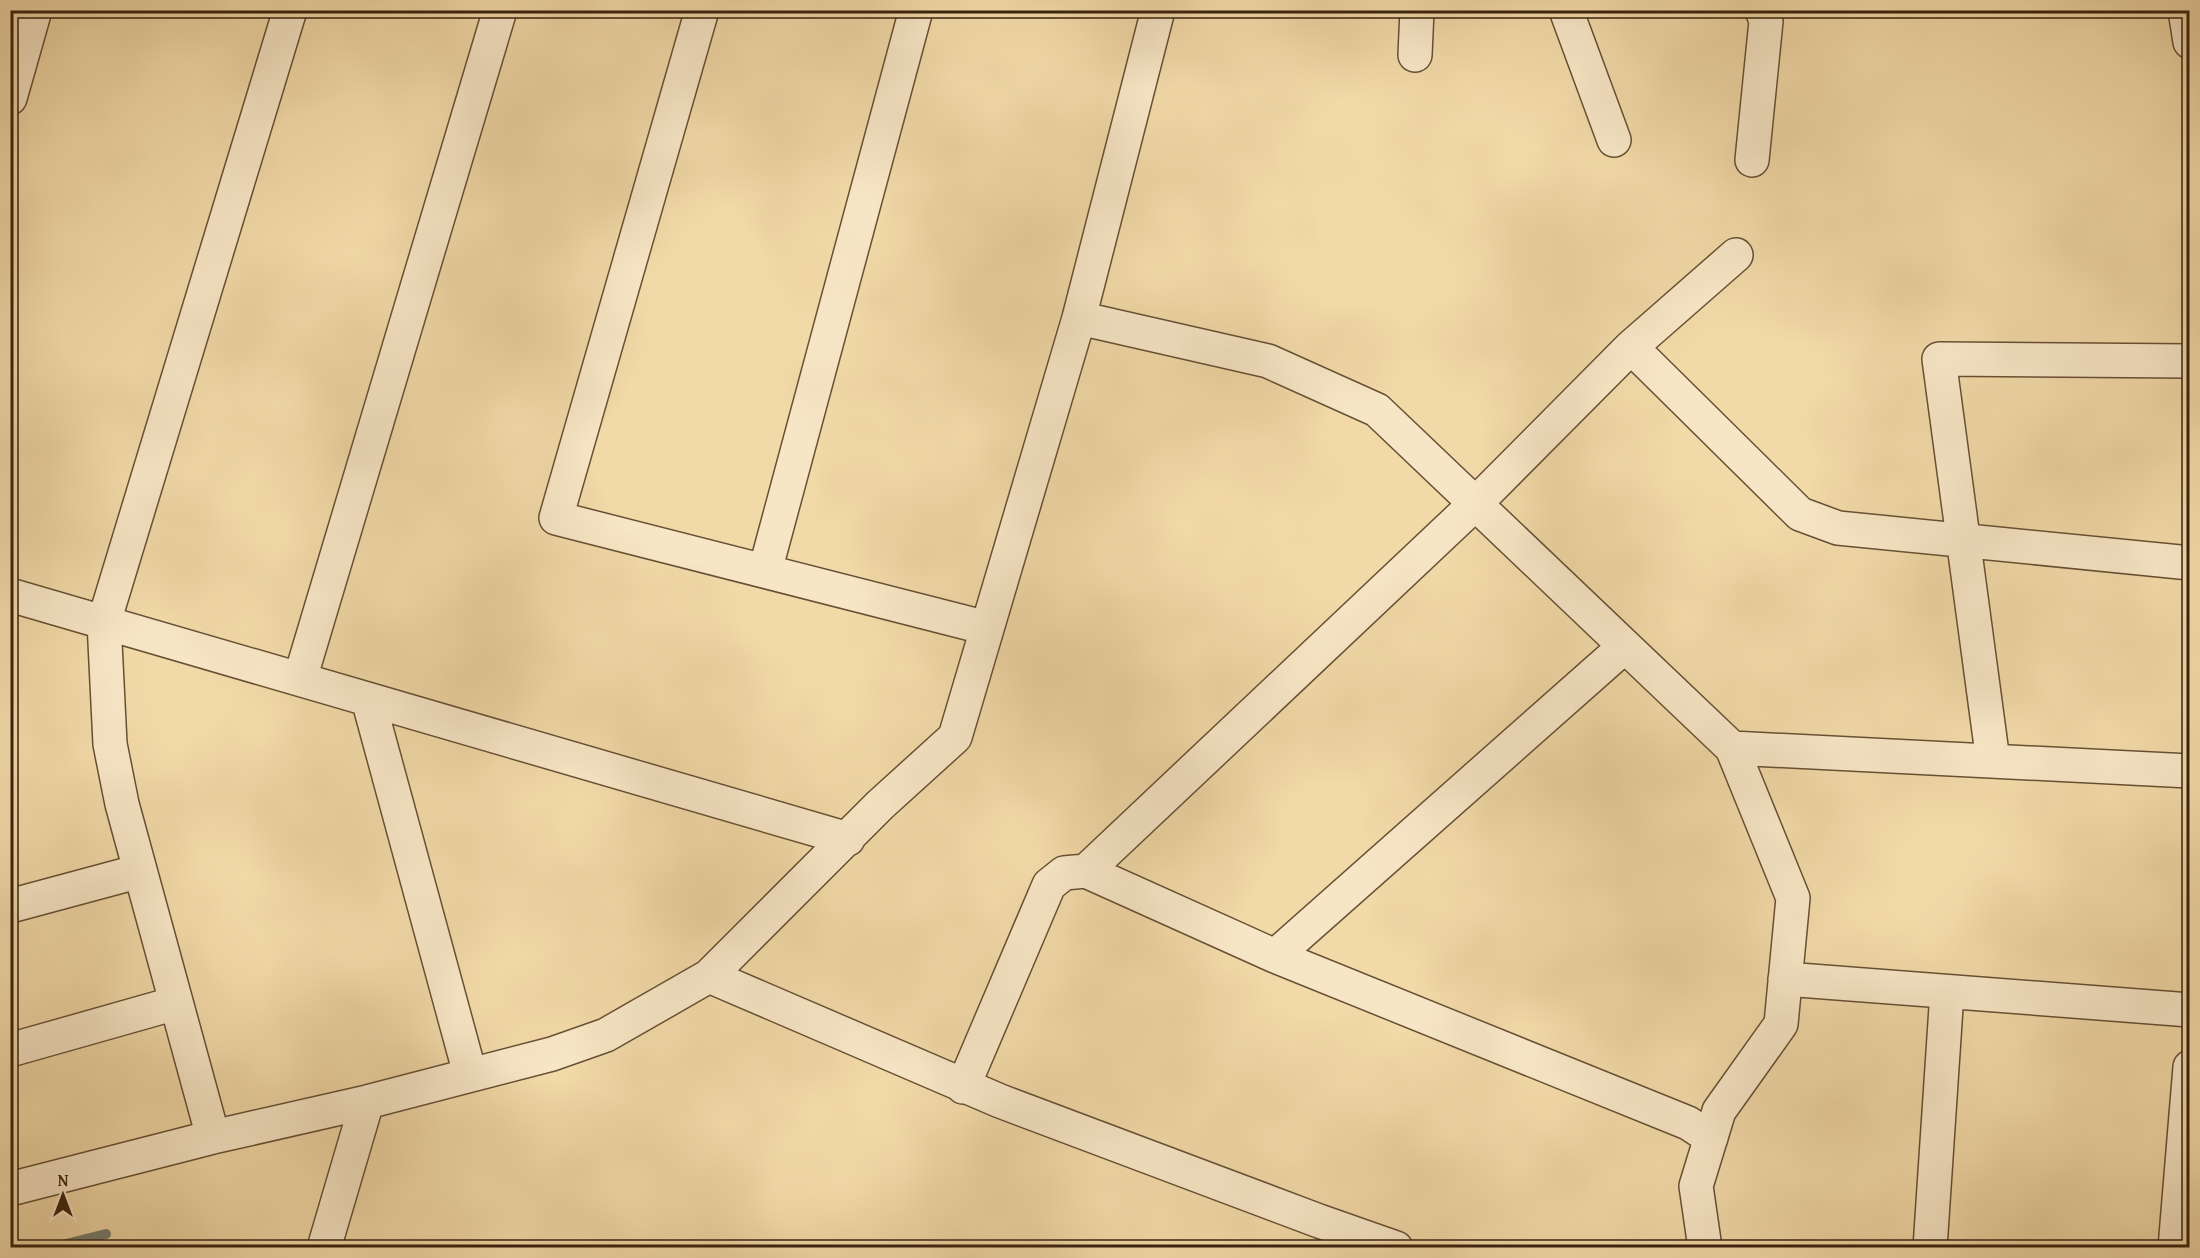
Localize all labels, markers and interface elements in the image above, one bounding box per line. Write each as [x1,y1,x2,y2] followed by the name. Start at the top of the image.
[33,1165,93,1225] north arrow
[58,1168,69,1192] text: N

